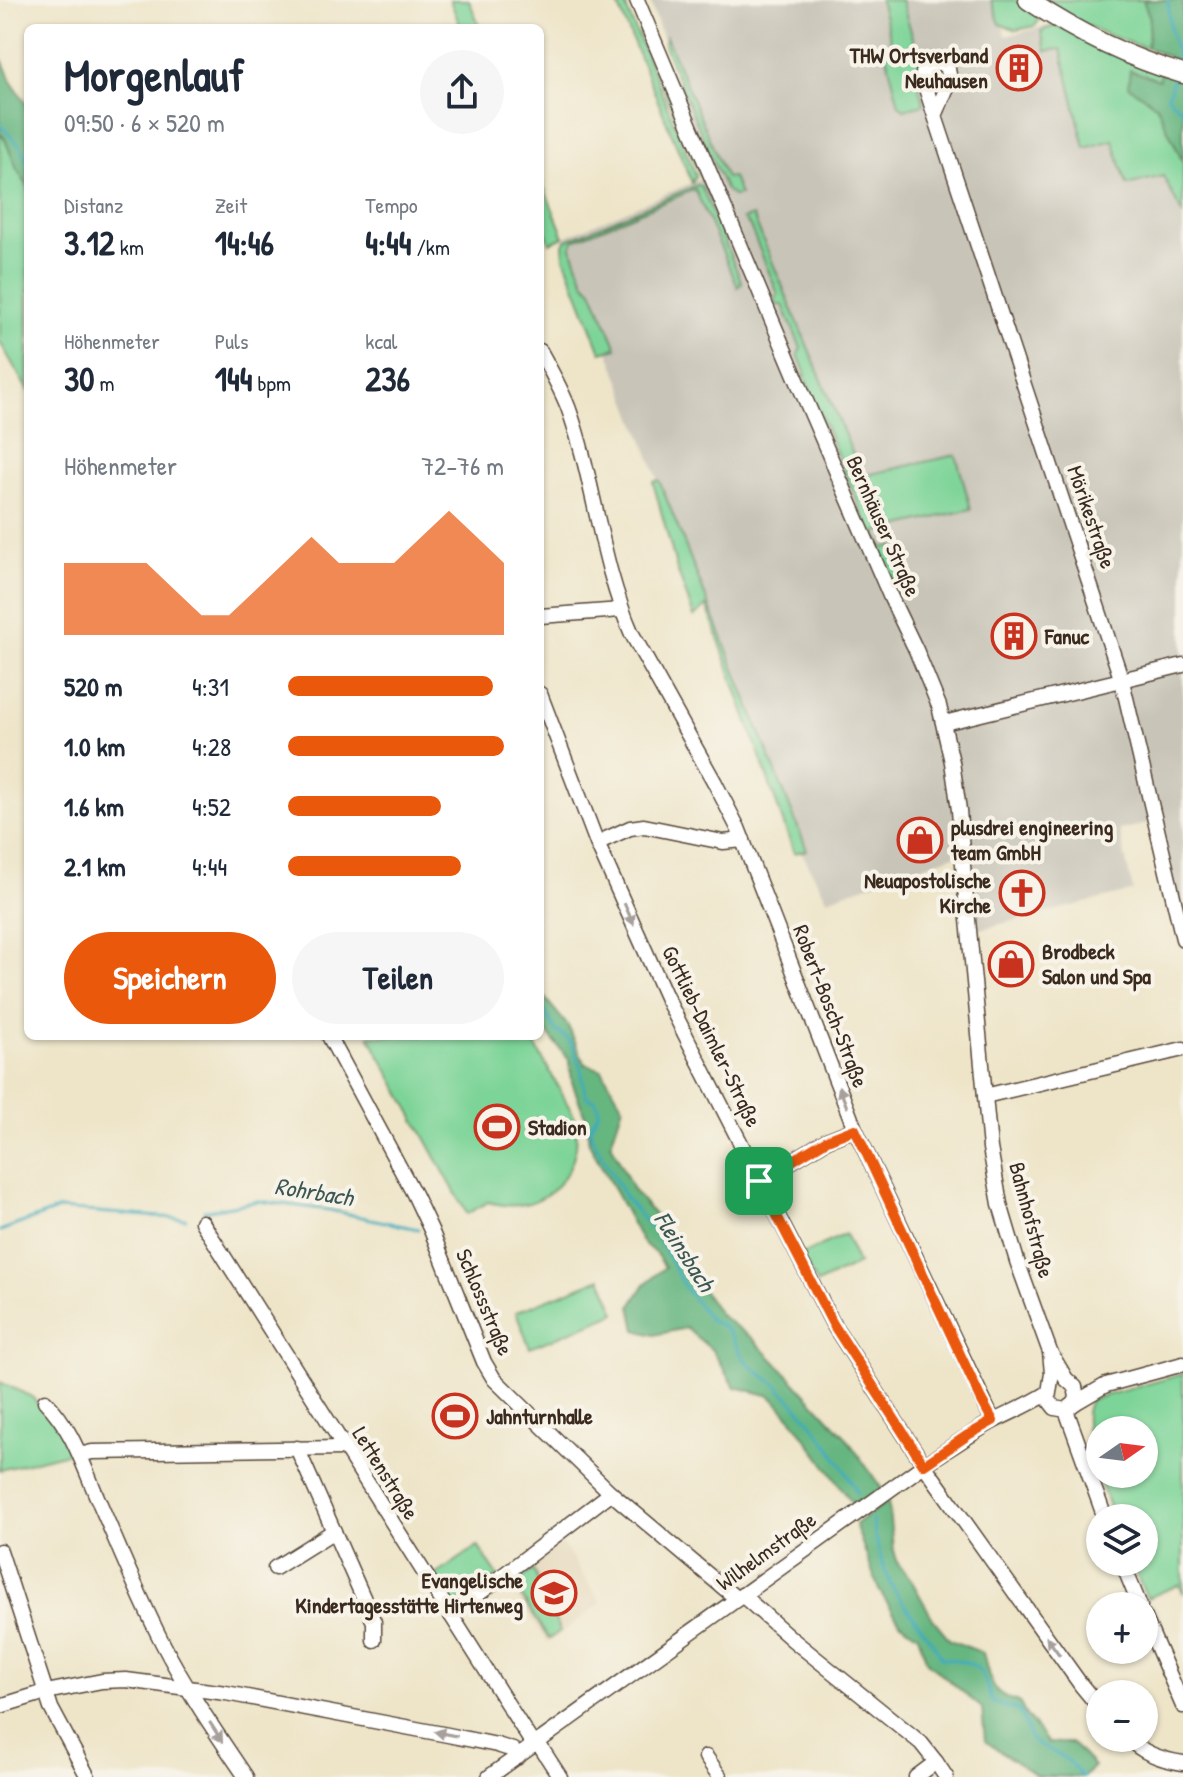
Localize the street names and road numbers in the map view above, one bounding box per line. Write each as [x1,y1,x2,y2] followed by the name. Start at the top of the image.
[840,451,928,601] street label: Bernhäuser Straße
[1060,462,1124,573] street label: Mörikestraße
[786,920,876,1092] street label: Robert-Bosch-Straße
[655,940,769,1132] street label: Gottlieb-Daimler-Straße
[1002,1159,1062,1281] street label: Bahnhofstraße
[449,1244,521,1360] street label: Schlossstraße
[346,1421,426,1525] street label: Lettenstraße
[710,1504,822,1597] street label: Wilhelmstraße

